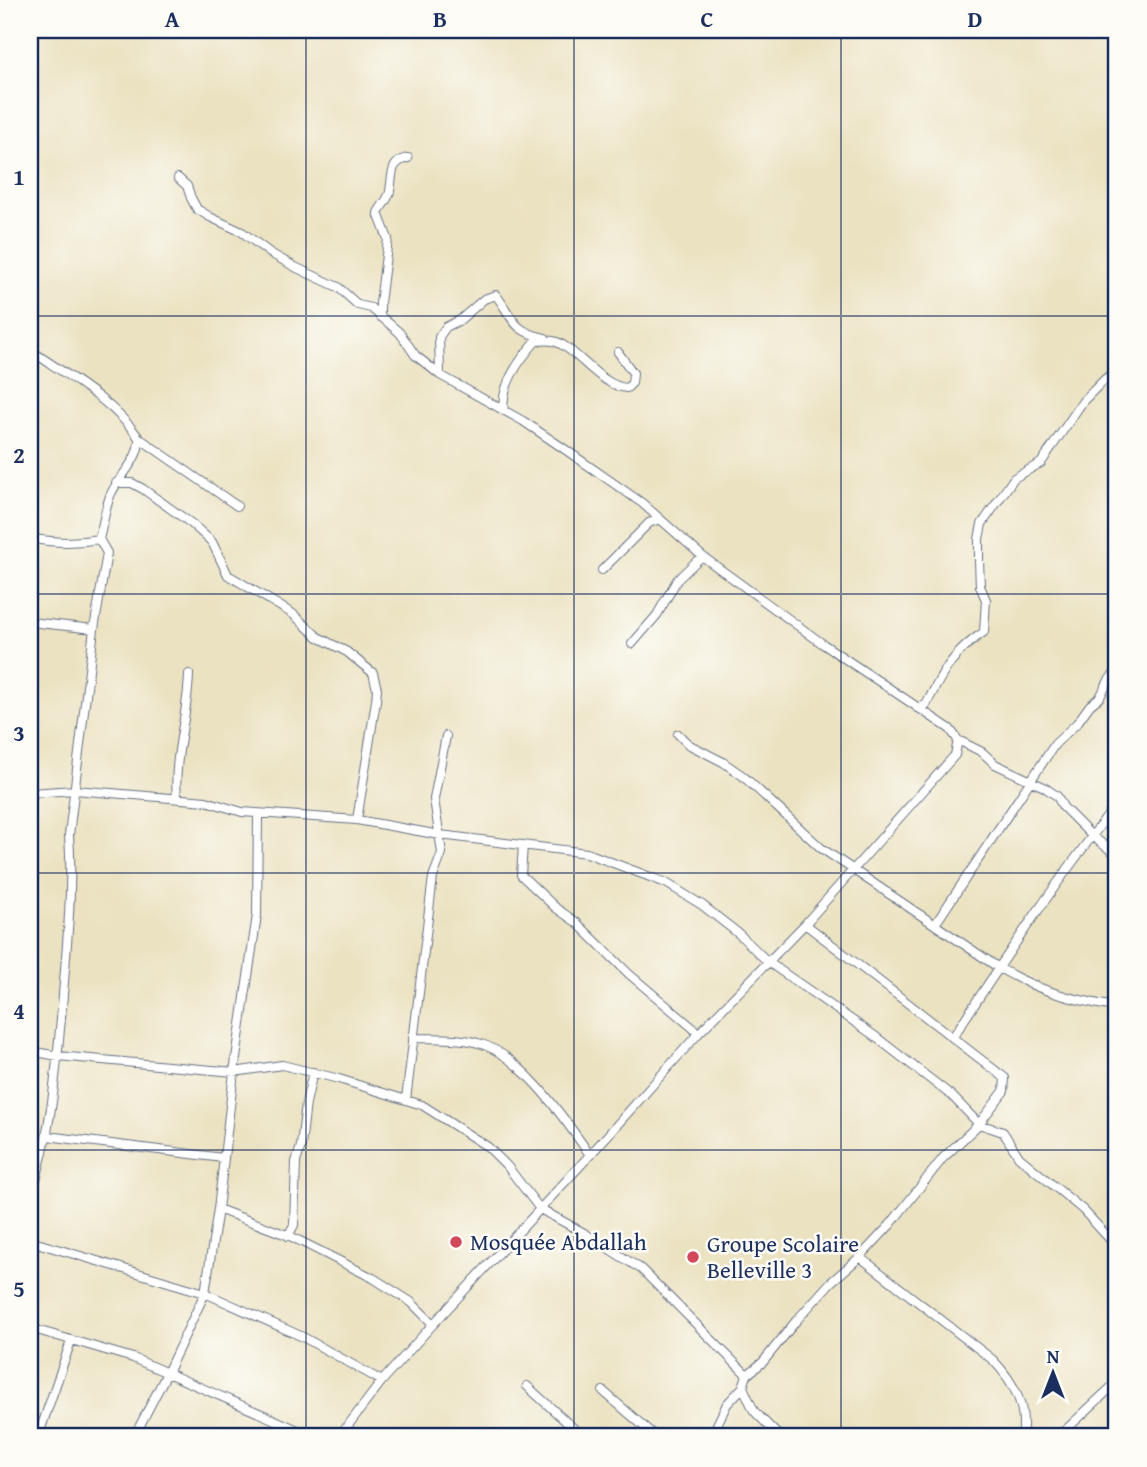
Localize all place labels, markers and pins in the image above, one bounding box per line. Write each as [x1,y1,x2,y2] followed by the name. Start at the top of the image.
[470,1225,647,1258] place label: Mosquée Abdallah
[707,1227,859,1286] place label: Groupe Scolaire Belleville 3
[448,1234,464,1250] marker: Mosquée Abdallah
[685,1249,701,1265] marker: Groupe Scolaire Belleville 3

